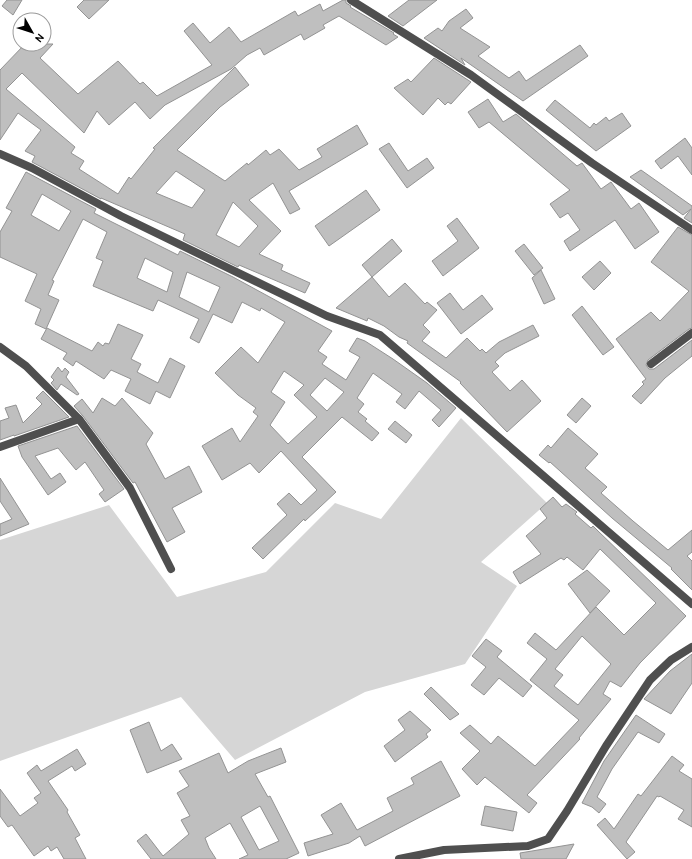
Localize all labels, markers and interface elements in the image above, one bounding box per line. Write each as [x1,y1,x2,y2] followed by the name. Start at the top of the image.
[12,12,52,52] north arrow
[32,31,47,45] text: N

